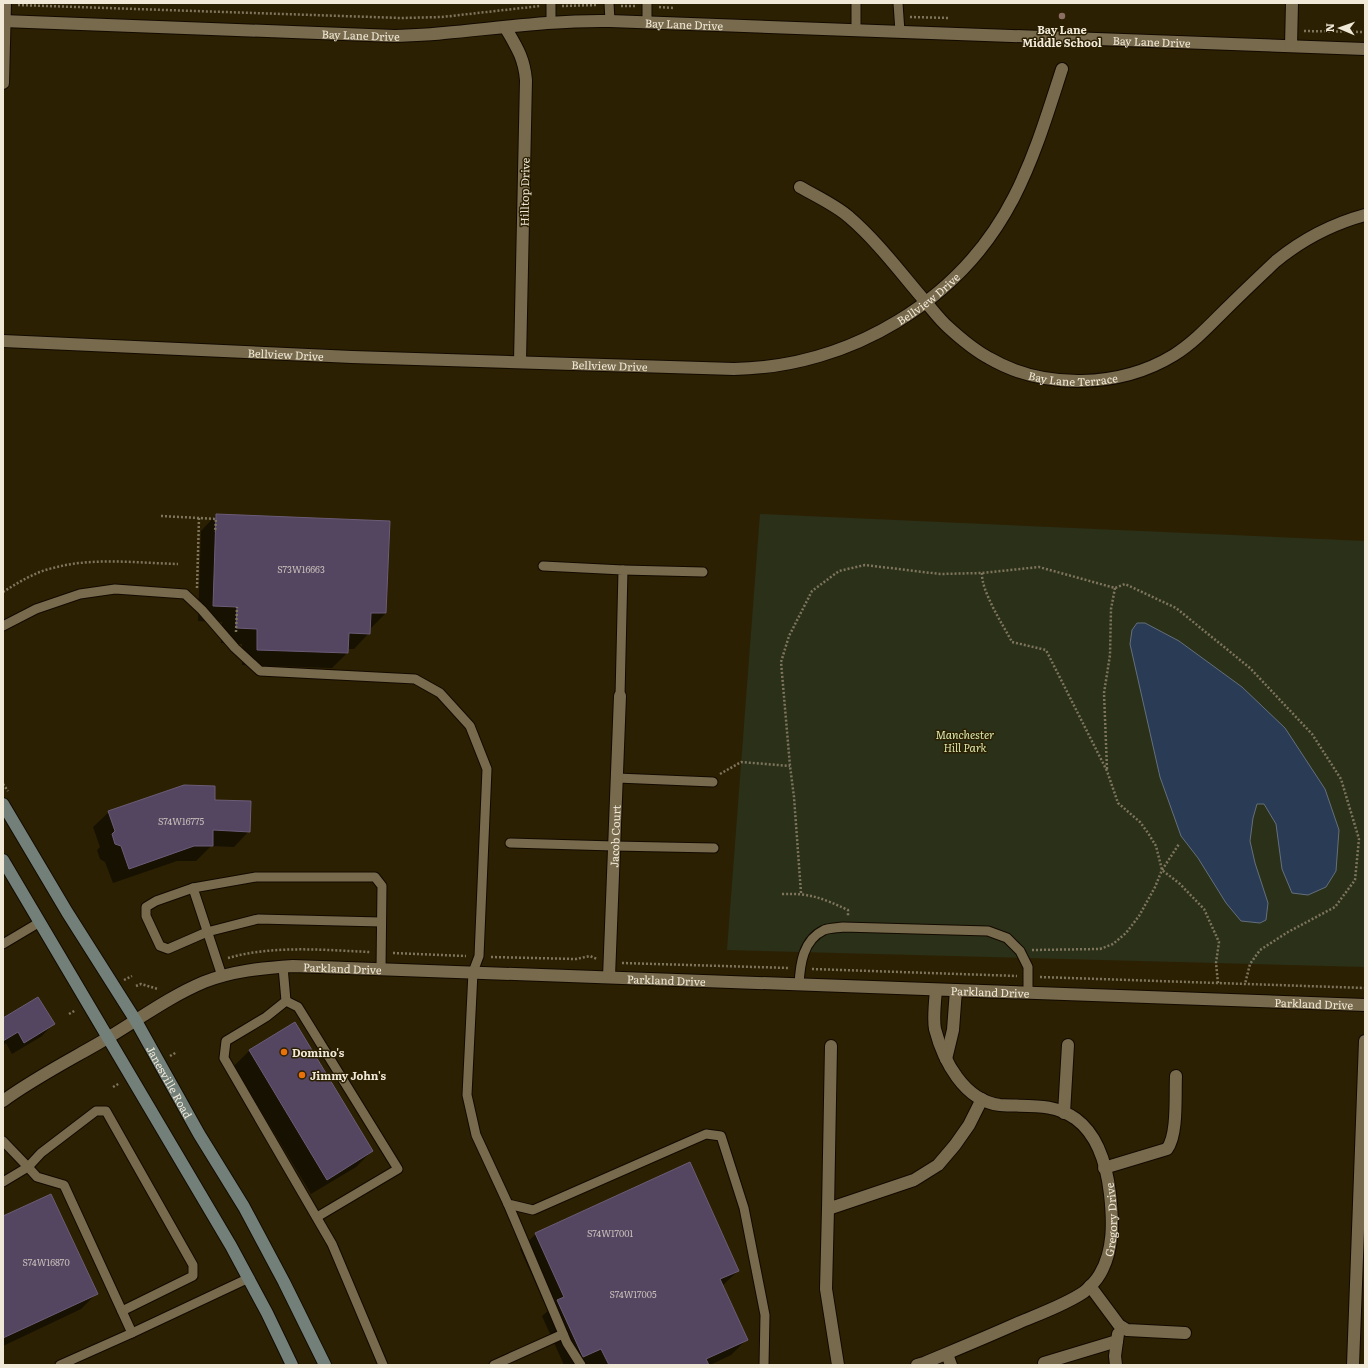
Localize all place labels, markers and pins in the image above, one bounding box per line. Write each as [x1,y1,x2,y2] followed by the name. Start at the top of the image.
[1057,11,1067,21] marker: Bay Lane Middle School
[1022,21,1102,50] place label: Bay Lane Middle School
[292,1044,345,1060] place label: Domino's
[279,1047,289,1057] marker: Domino's
[310,1067,386,1083] place label: Jimmy John's
[297,1070,307,1080] marker: Jimmy John's

